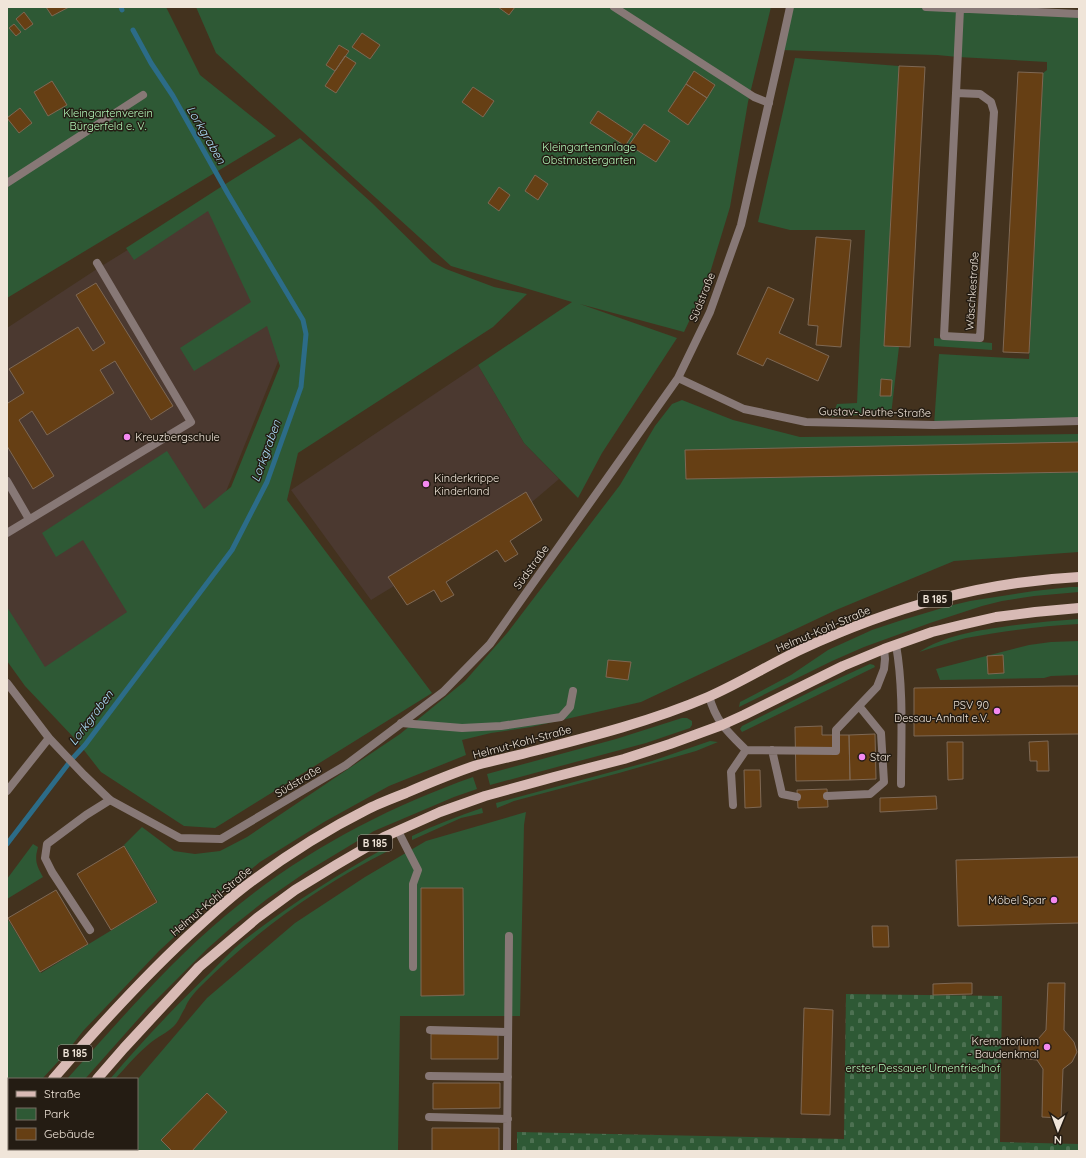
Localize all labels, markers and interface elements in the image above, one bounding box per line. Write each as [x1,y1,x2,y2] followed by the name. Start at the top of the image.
[184,103,230,168] water label: Lorkgraben
[63,106,153,133] park label: Kleingartenverein Bürgerfeld e. V.
[542,140,636,167] park label: Kleingartenanlage Obstmustergarten
[962,251,982,331] street label: Wäschkestraße
[686,270,718,324] street label: Südstraße
[819,404,931,420] street label: Gustav-Jeuthe-Straße
[247,417,284,484] water label: Lorkgraben
[135,430,220,444] place label: Kreuzbergschule
[122,432,132,442] marker: Kreuzbergschule
[434,471,499,498] place label: Kinderkrippe Kinderland
[421,479,431,489] marker: Kinderkrippe Kinderland
[510,542,552,592] street label: Südstraße
[918,591,952,607] road number: B 185
[774,603,872,655] street label: Helmut-Kohl-Straße
[65,686,117,748] water label: Lorkgraben
[894,698,989,725] place label: PSV 90 Dessau-Anhalt e.V.
[992,706,1002,716] marker: PSV 90 Dessau-Anhalt e.V.
[471,722,573,762] street label: Helmut-Kohl-Straße
[870,750,892,764] place label: Star
[857,752,867,762] marker: Star
[272,762,324,800] street label: Südstraße
[358,835,392,851] road number: B 185
[168,863,254,939] street label: Helmut-Kohl-Straße
[988,893,1047,907] place label: Möbel Spar
[1049,895,1059,905] marker: Möbel Spar
[967,1034,1039,1061] place label: Krematorium - Baudenkmal
[1042,1042,1052,1052] marker: Krematorium - Baudenkmal
[58,1045,92,1061] road number: B 185
[846,1061,1000,1075] park label: erster Dessauer Urnenfriedhof
[8,1078,138,1150] legend
[44,1086,81,1101] text: Straße
[44,1106,69,1121] text: Park
[1038,1110,1078,1150] north arrow
[44,1126,95,1141] text: Gebäude
[1054,1133,1062,1147] text: N

